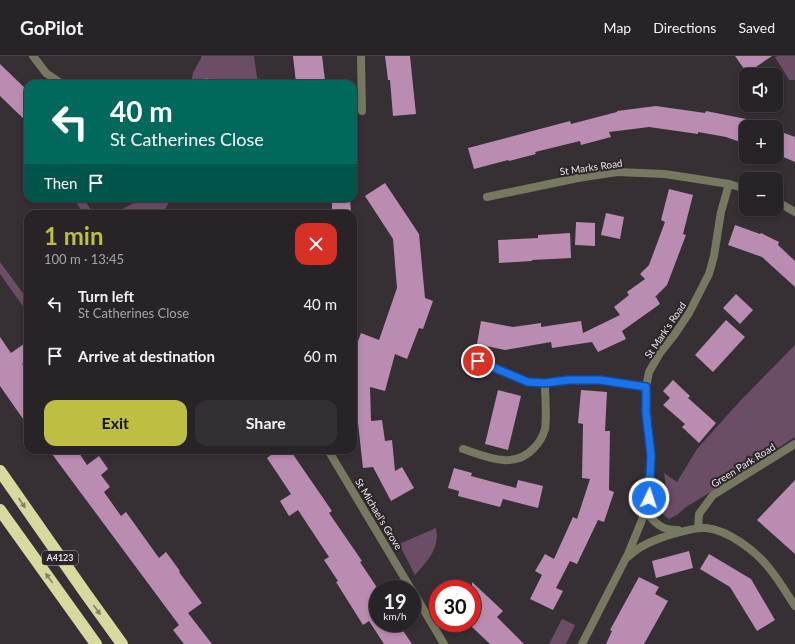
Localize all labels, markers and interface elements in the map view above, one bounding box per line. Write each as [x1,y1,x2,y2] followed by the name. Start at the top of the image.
[20,16,83,39] text: GoPilot
[604,19,631,36] text: Map
[653,19,716,36] text: Directions
[738,19,775,36] text: Saved
[739,68,783,216] map controls
[739,68,783,112] button: sound
[110,94,173,128] text: 40 m
[44,96,96,148] icon: left
[739,120,783,164] button: +
[110,128,264,150] text: St Catherines Close
[559,157,623,177] street label: St Marks Road
[85,172,107,194] icon: arrive
[739,172,783,216] button: −
[44,174,77,192] text: Then
[44,221,104,250] text: 1 min
[295,223,337,265] button: close
[44,251,124,267] text: 100 m · 13:45
[78,287,134,305] text: Turn left
[44,293,66,315] icon: left
[303,295,337,313] text: 40 m
[642,300,688,360] street label: St Mark's Road
[78,305,189,321] text: St Catherines Close
[461,344,495,378] pin
[44,345,66,367] icon: arrive
[78,347,215,365] text: Arrive at destination
[303,347,337,365] text: 60 m
[467,350,489,372] icon: arrive
[44,400,187,446] button: Exit
[195,400,337,446] button: Share
[709,440,777,490] street label: Green Park Road
[353,476,405,552] street label: St Michael's Grove
[628,477,670,519] position arrow
[18,498,26,508] one-way arrow
[42,551,78,565] road number: A4123
[45,572,53,583] one-way arrow
[429,580,481,632] speed limit sign: 30
[383,589,407,613] text: 19
[93,604,101,615] one-way arrow
[383,610,407,622] text: km/h

